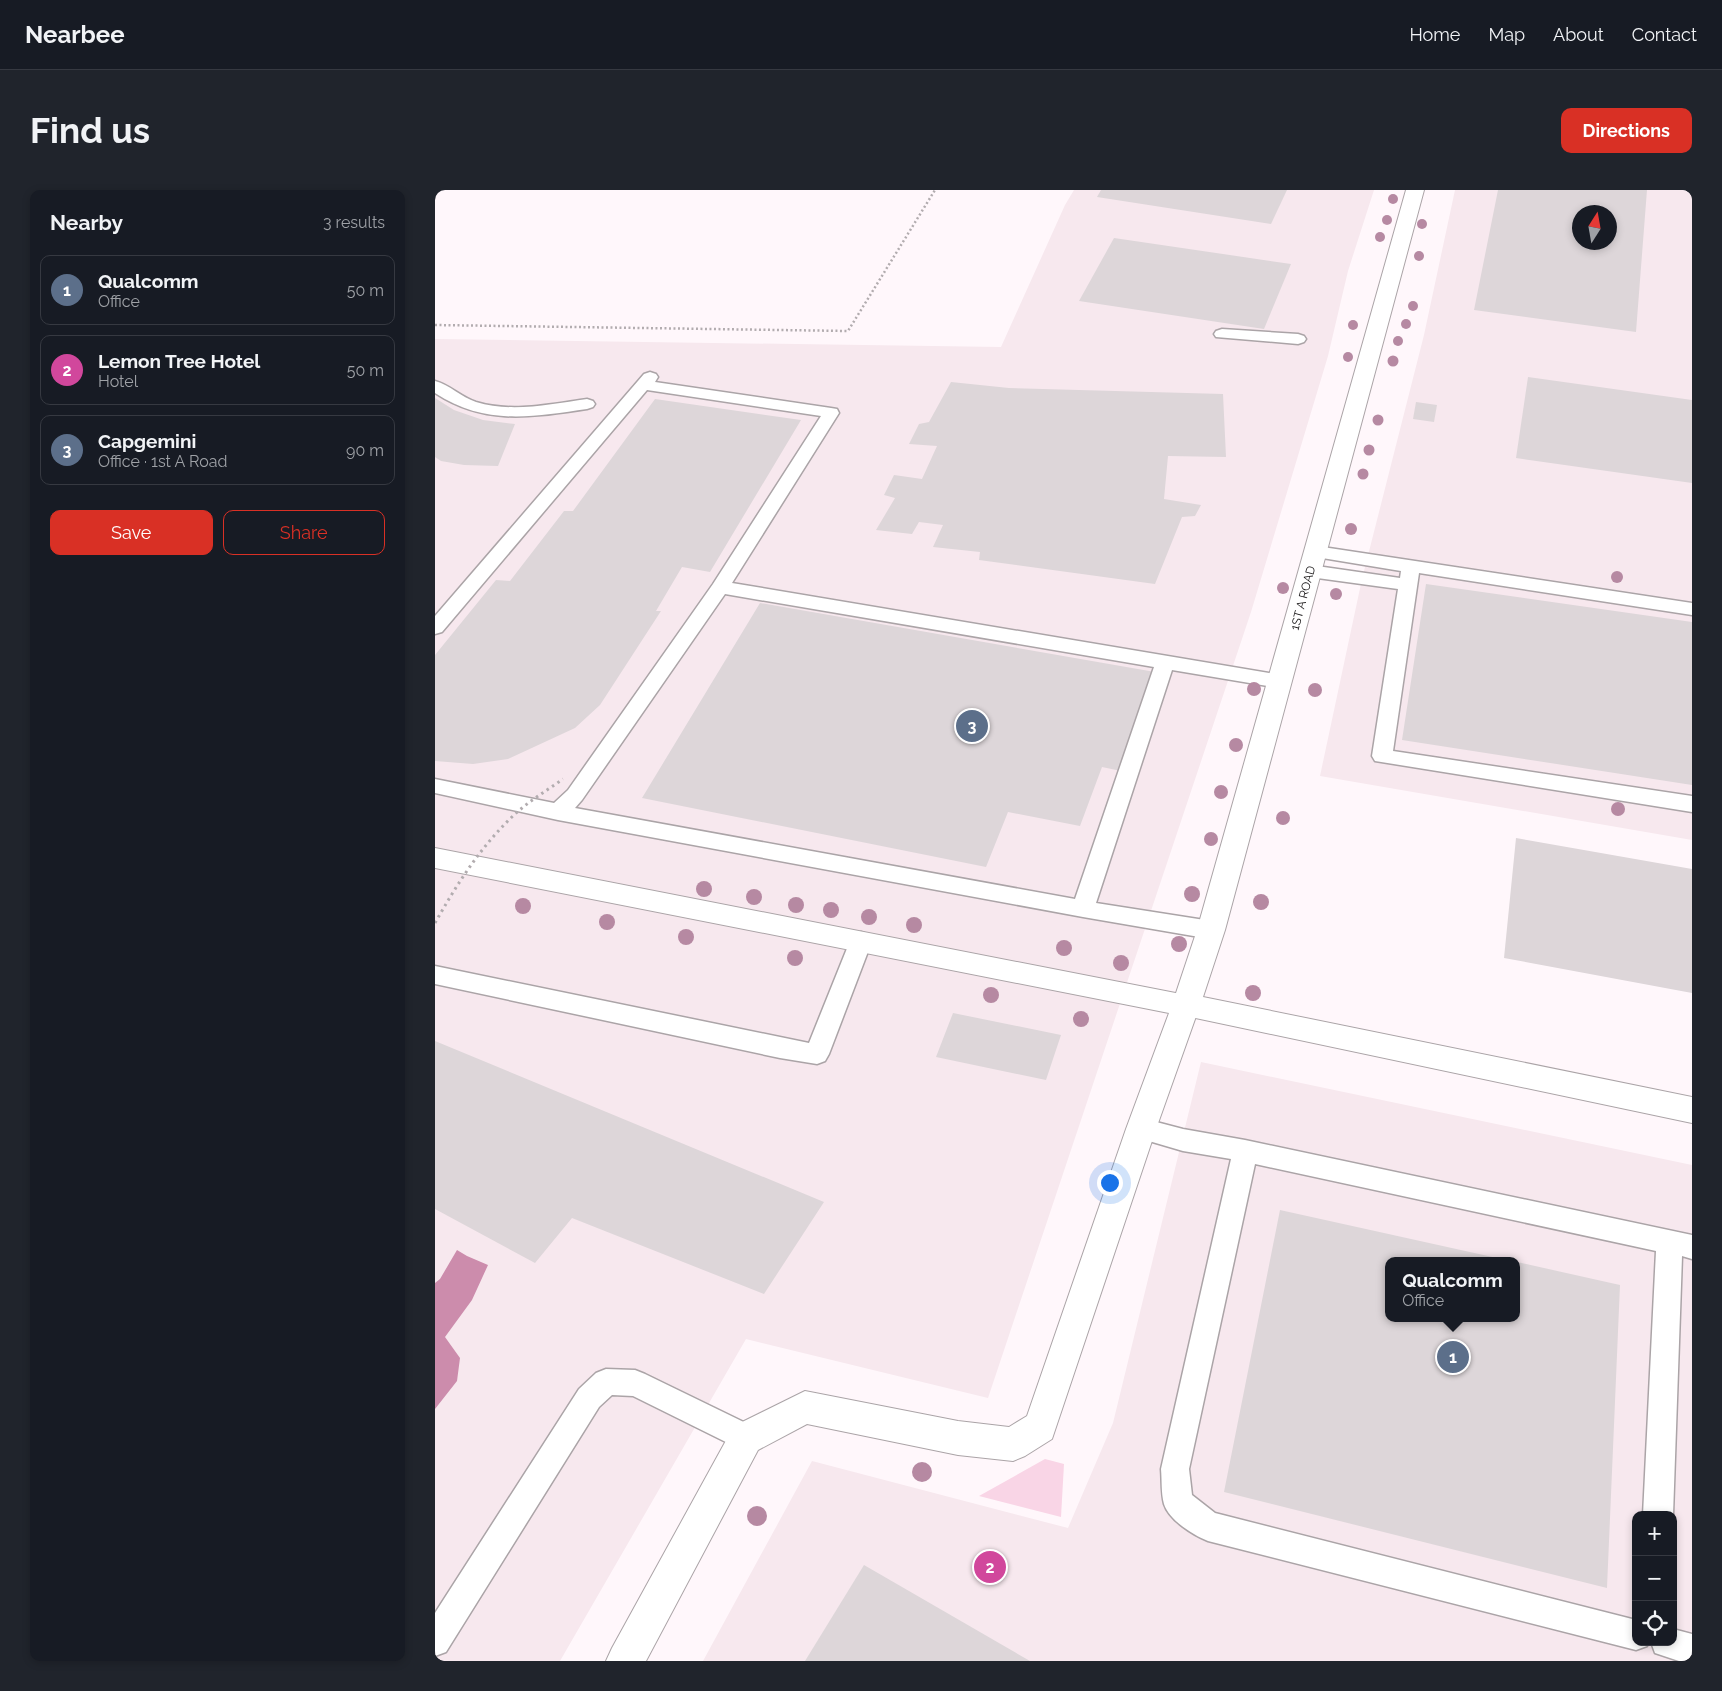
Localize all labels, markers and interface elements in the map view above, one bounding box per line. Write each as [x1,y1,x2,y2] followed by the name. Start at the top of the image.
[25,20,125,49] text: Nearbee
[1409,24,1460,45] text: Home
[1488,24,1525,45] text: Map
[1553,24,1604,45] text: About
[1632,24,1697,45] text: Contact
[1561,108,1692,153] button: Directions
[30,110,150,151] text: Find us
[1572,205,1617,250] north arrow
[50,210,123,235] text: Nearby
[323,213,385,232] text: 3 results
[98,270,199,292] text: Qualcomm
[63,281,71,300] text: 1
[347,281,384,300] text: 50 m
[98,292,140,311] text: Office
[98,350,260,372] text: Lemon Tree Hotel
[62,361,72,380] text: 2
[347,361,384,380] text: 50 m
[98,372,138,391] text: Hotel
[98,430,196,452] text: Capgemini
[63,441,71,460] text: 3
[346,441,384,460] text: 90 m
[98,452,227,471] text: Office · 1st A Road
[50,510,213,555] button: Save
[223,510,385,555] button: Share
[1288,564,1318,632] street label: 1ST A ROAD
[956,707,988,745] pin: 3
[1097,1170,1123,1196] your location
[1385,1257,1520,1322] popup
[1402,1269,1503,1291] text: Qualcomm
[1402,1291,1444,1310] text: Office
[1437,1338,1469,1376] pin: 1
[1632,1511,1677,1646] map controls
[1632,1511,1677,1556] button: +
[974,1548,1006,1586] pin: 2
[1632,1556,1677,1601] button: −
[1632,1601,1677,1646] button: locate

